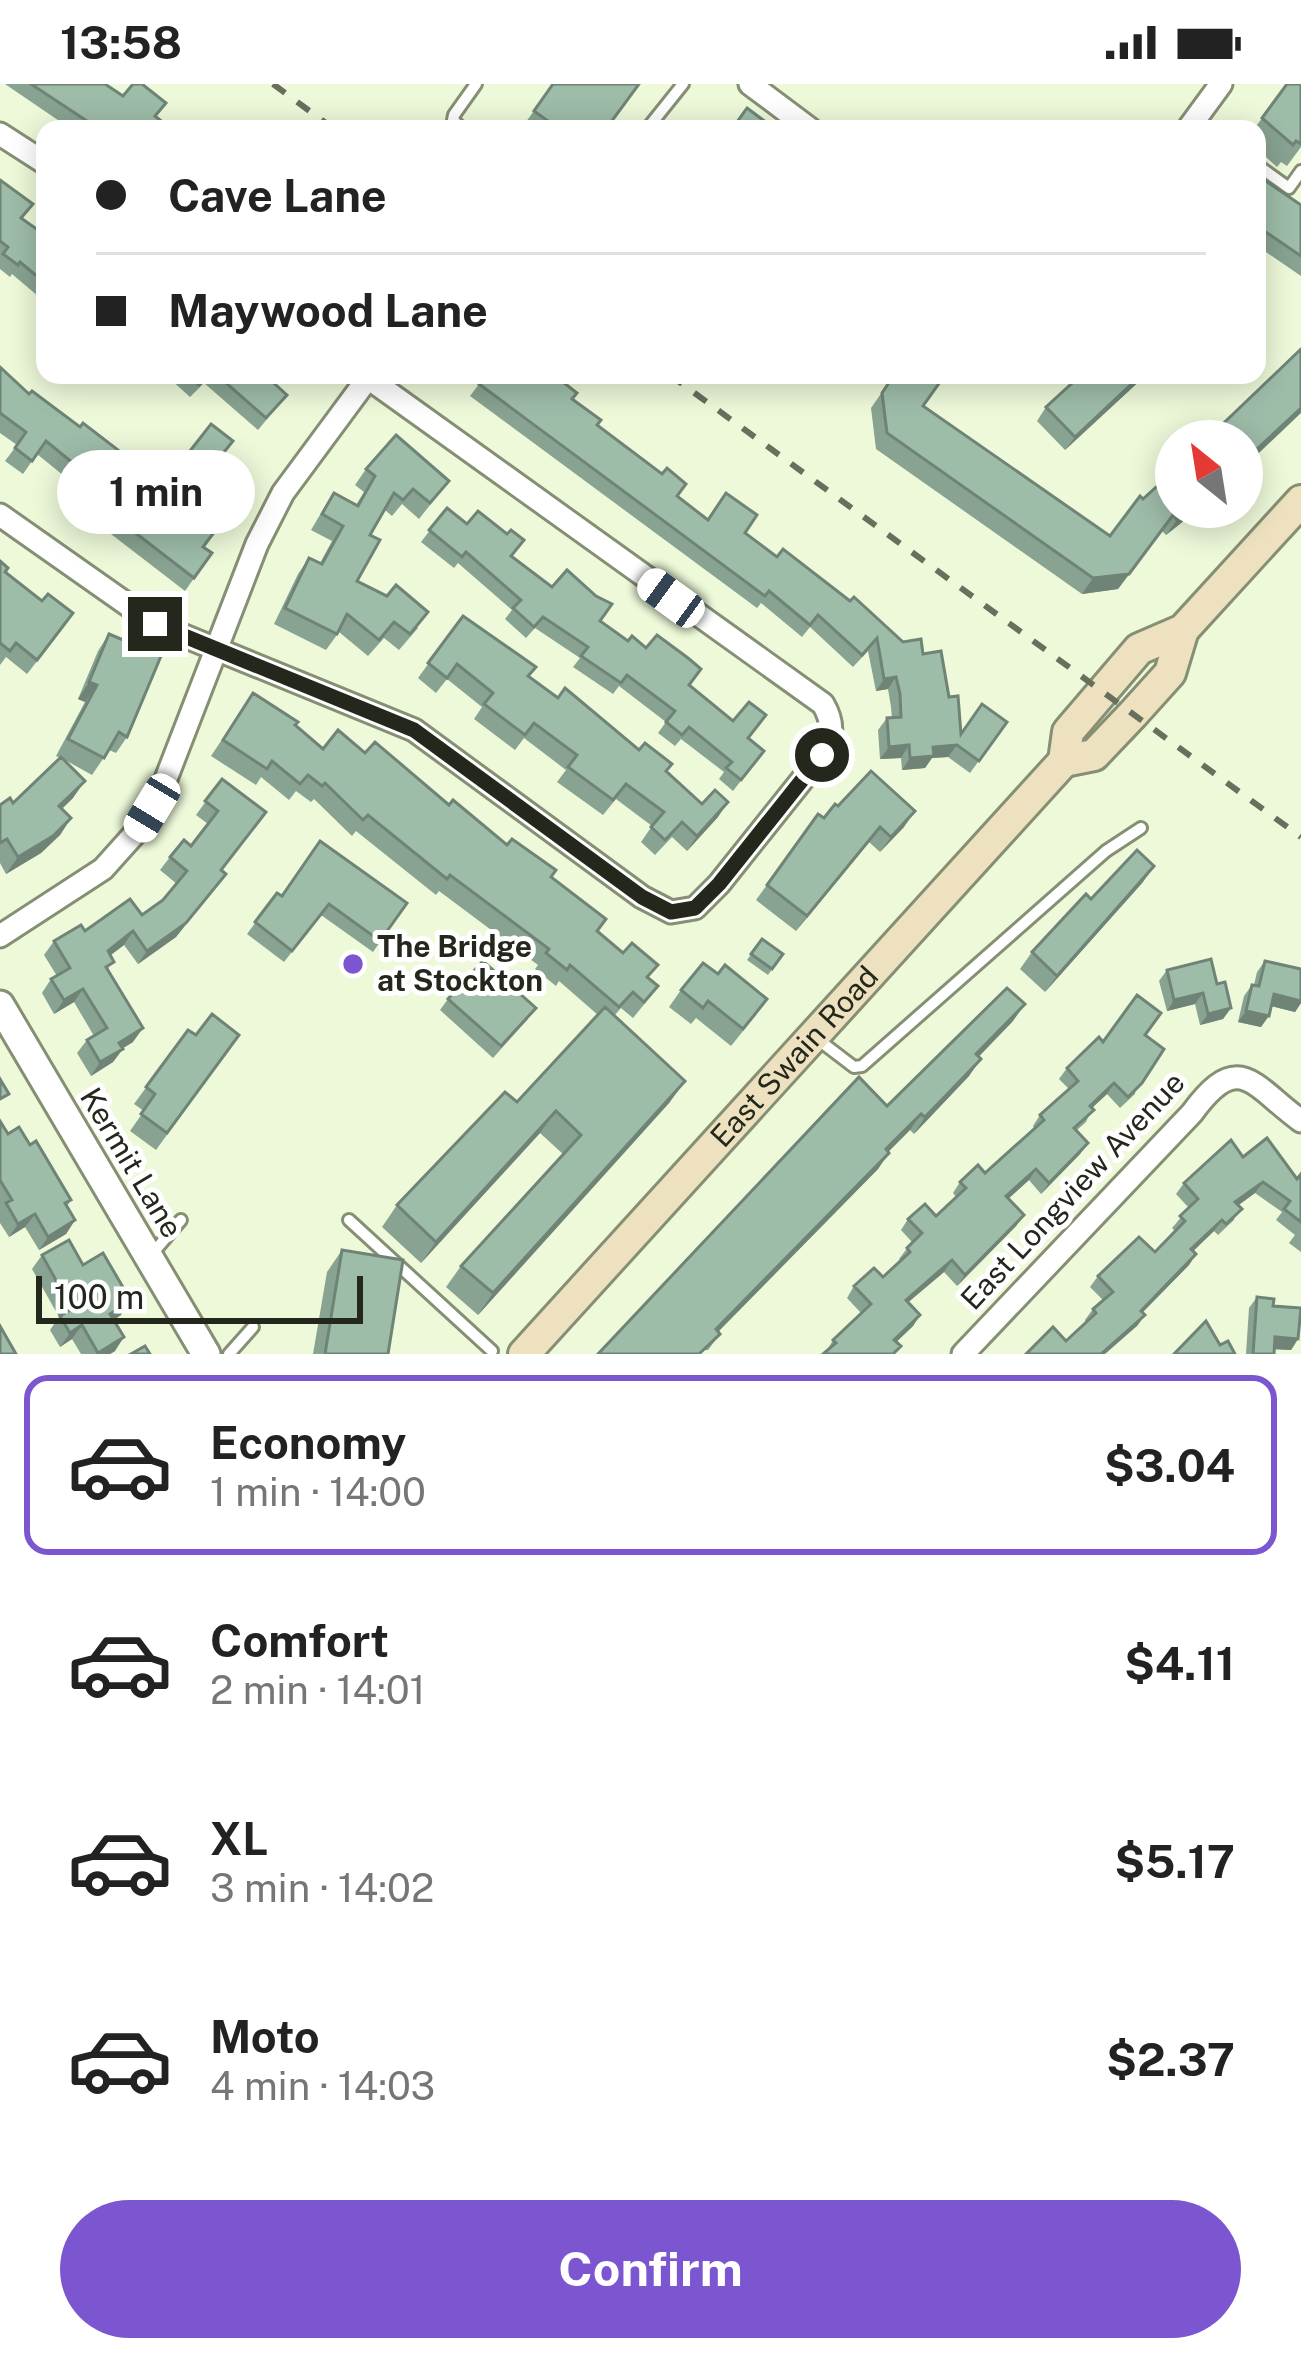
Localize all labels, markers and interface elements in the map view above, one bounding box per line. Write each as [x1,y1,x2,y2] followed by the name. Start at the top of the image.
[60,16,182,69] text: 13:58
[168,169,387,222] text: Cave Lane
[168,284,488,337] text: Maywood Lane
[1155,420,1263,528] north arrow
[1155,420,1263,528] map controls
[56,450,254,534] callout: 1 min
[109,469,203,515] text: 1 min
[631,562,711,634] car
[128,597,182,651] route end
[795,728,849,782] route start
[118,768,186,848] car
[377,928,543,998] place label: The Bridge at Stockton
[340,951,366,977] marker: The Bridge at Stockton
[703,958,885,1154] street label: East Swain Road
[953,1064,1192,1316] street label: East Longview Avenue
[73,1081,191,1244] street label: Kermit Lane
[36,1270,363,1323] scale bar
[54,1278,144,1316] text: 100 m
[66,1411,174,1519] icon: car
[210,1416,406,1469] text: Economy
[1104,1439,1235,1492] text: $3.04
[210,1469,426,1515] text: 1 min · 14:00
[66,1609,174,1717] icon: car
[210,1614,389,1667] text: Comfort
[1124,1637,1235,1690] text: $4.11
[210,1667,425,1713] text: 2 min · 14:01
[66,1807,174,1915] icon: car
[210,1812,268,1865] text: XL
[1114,1835,1235,1888] text: $5.17
[210,1865,434,1911] text: 3 min · 14:02
[66,2005,174,2113] icon: car
[210,2010,320,2063] text: Moto
[1106,2033,1235,2086] text: $2.37
[210,2063,435,2109] text: 4 min · 14:03
[60,2200,1241,2338] button: Confirm

